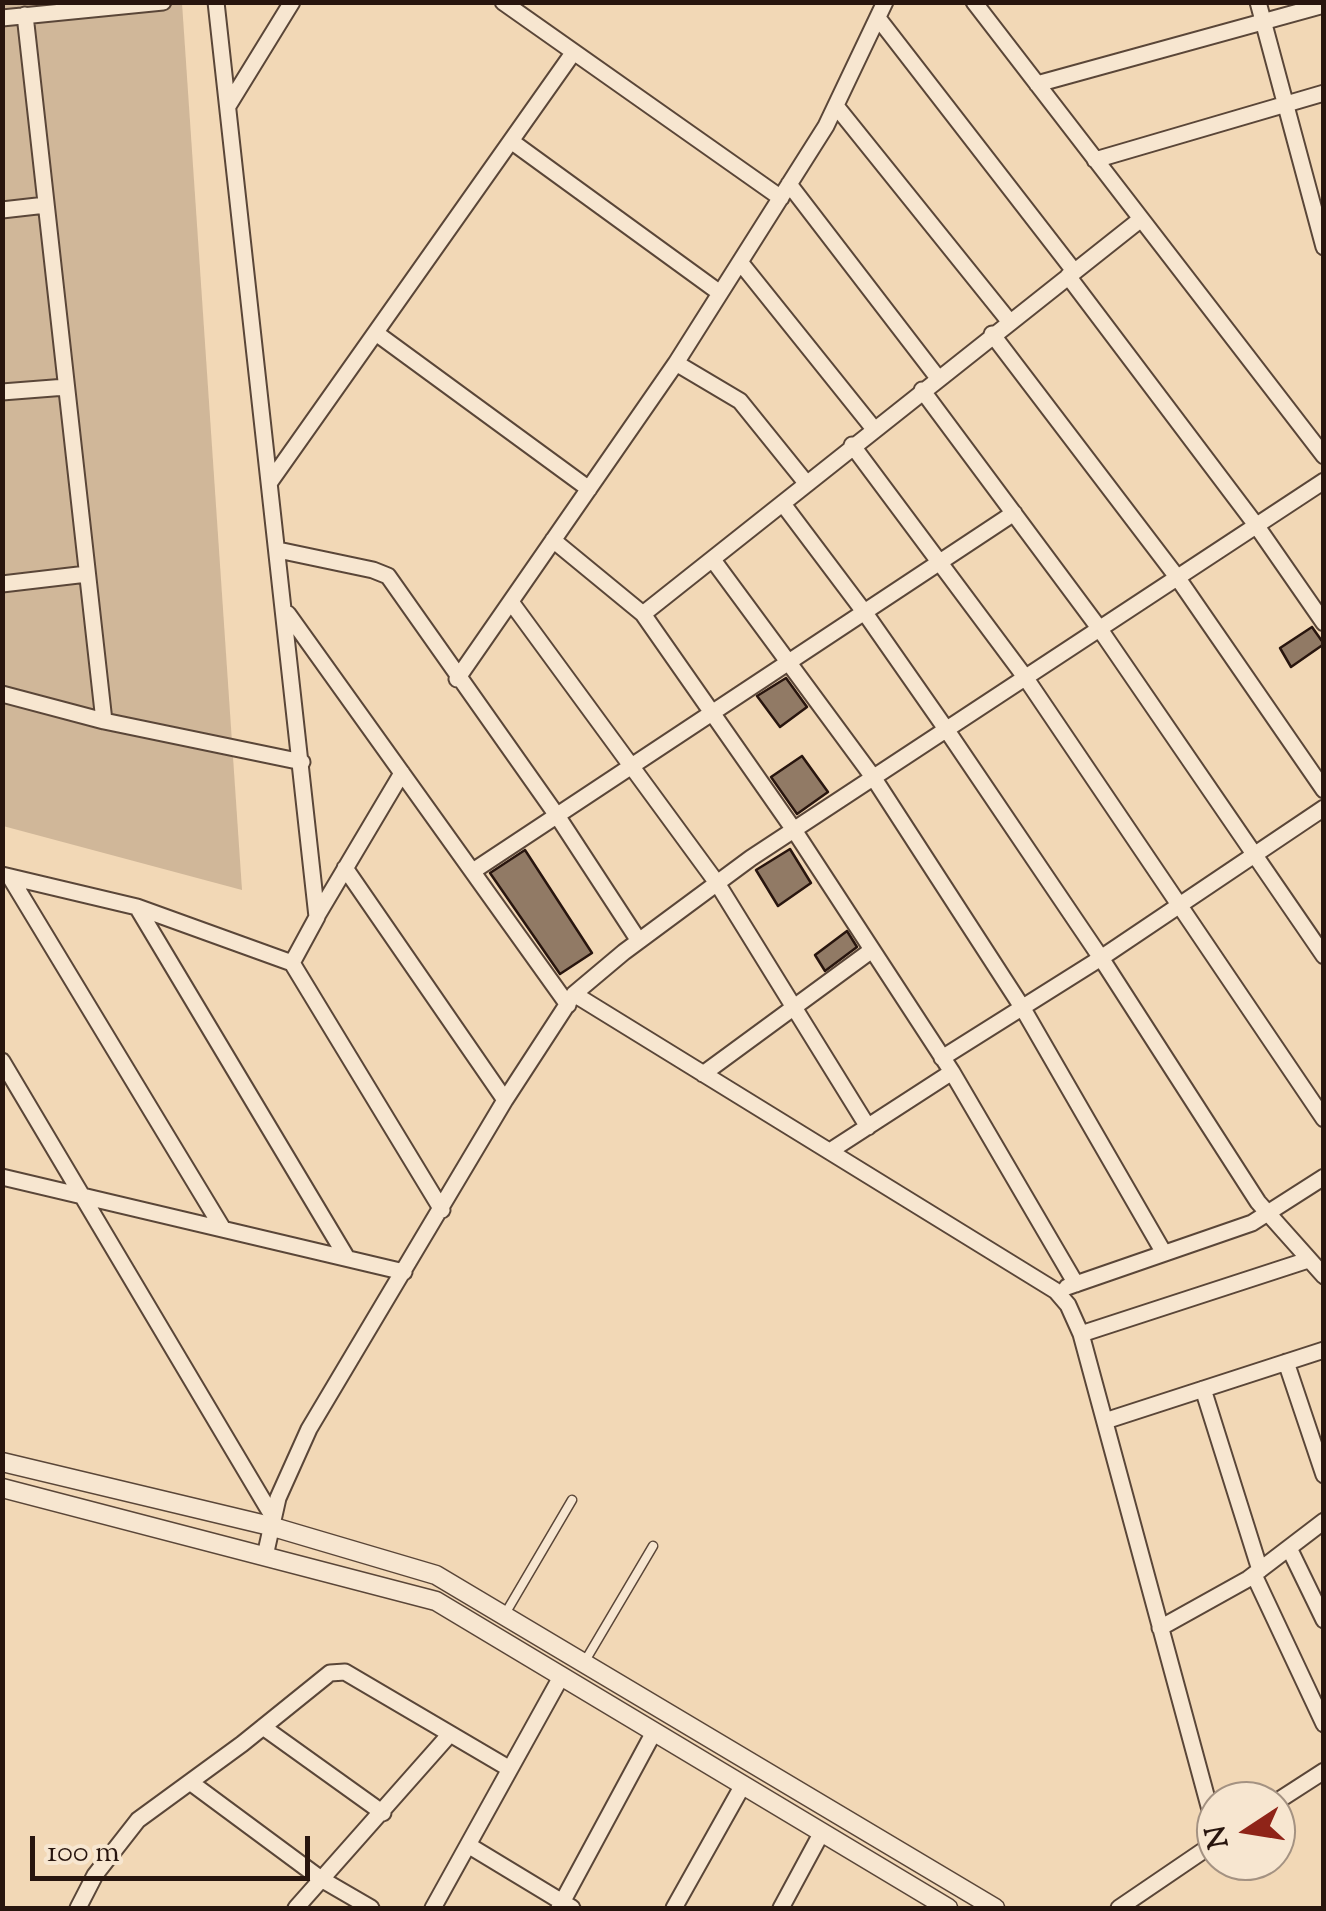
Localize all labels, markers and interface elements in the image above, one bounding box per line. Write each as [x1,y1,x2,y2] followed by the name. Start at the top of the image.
[1196,1781,1296,1881] north arrow
[35,1816,315,1878] scale bar
[1197,1822,1241,1852] text: N
[47,1832,120,1875] text: 100 m

